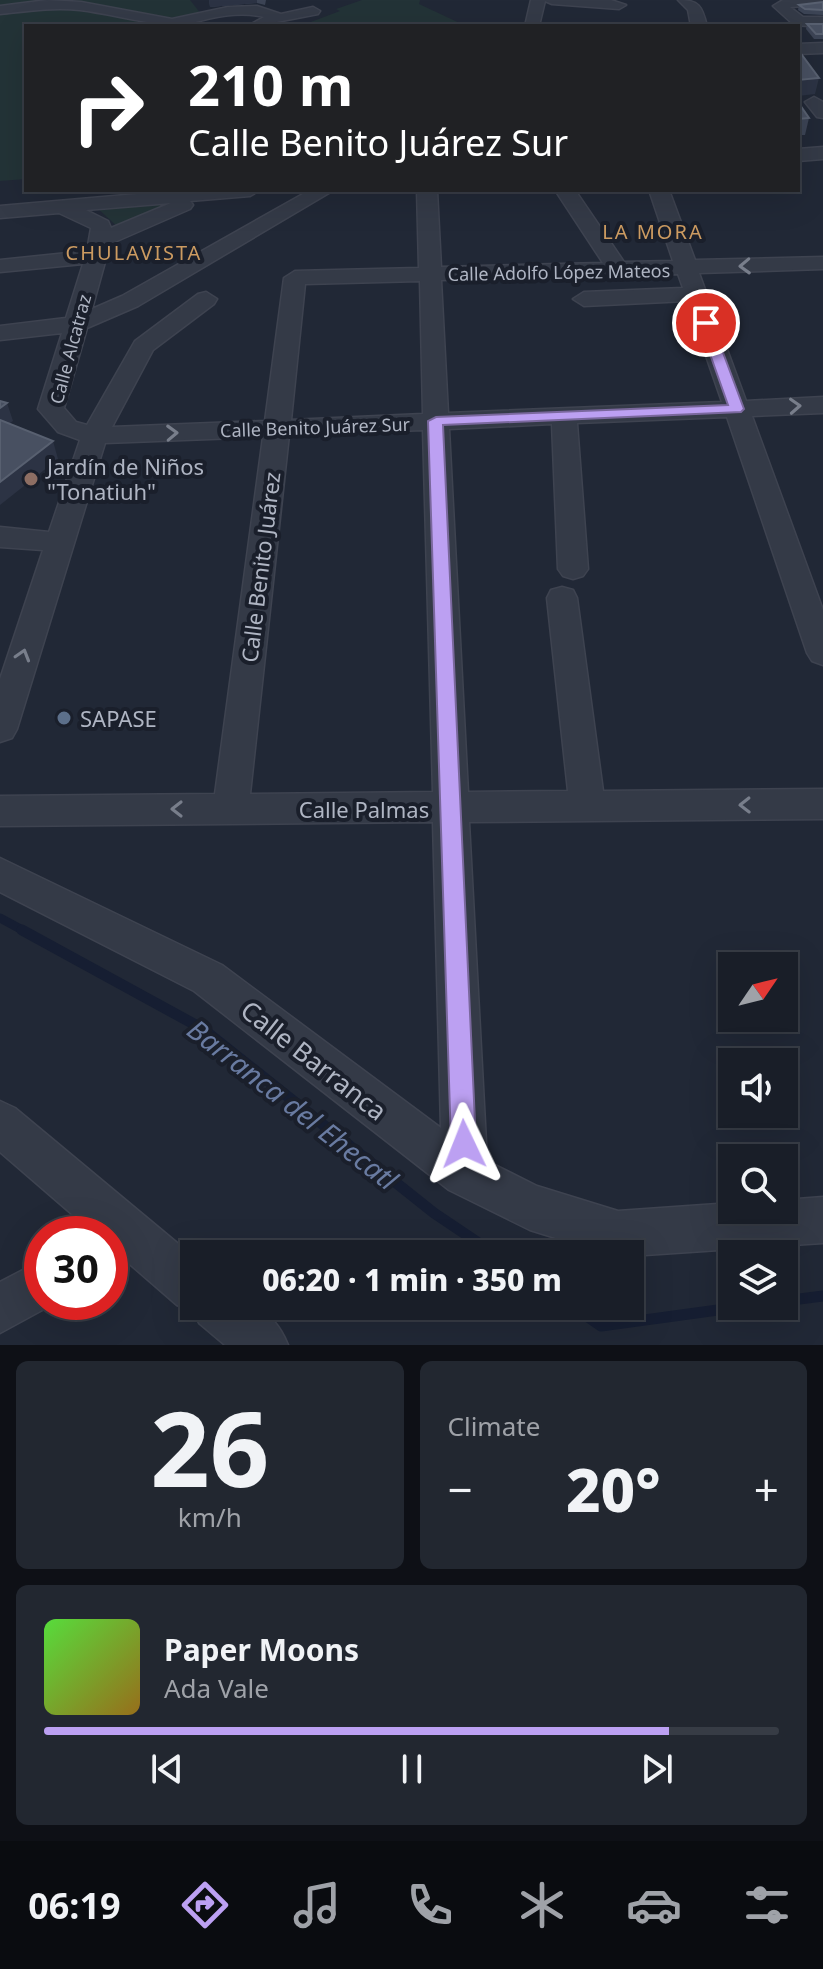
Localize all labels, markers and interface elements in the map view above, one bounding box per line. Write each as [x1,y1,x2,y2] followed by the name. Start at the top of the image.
[188,46,353,122] text: 210 m
[56,56,160,160] icon: right
[188,118,568,167] text: Calle Benito Juárez Sur
[602,218,704,245] district label: LA MORA
[66,239,202,266] district label: CHULAVISTA
[448,258,670,286] street label: Calle Adolfo López Mateos
[738,258,751,275] one-way arrow
[672,289,740,357] pin
[44,292,96,406] street label: Calle Alcatraz
[684,301,728,345] icon: arrive
[789,398,802,415] one-way arrow
[220,412,411,442] street label: Calle Benito Juárez Sur
[166,424,179,441] one-way arrow
[45,451,204,506] place label: Jardín de Niños "Tonatiuh"
[22,470,40,488] marker: Jardín de Niños "Tonatiuh"
[233,470,287,664] street label: Calle Benito Juárez
[14,649,30,663] one-way arrow
[80,703,157,733] place label: SAPASE
[55,709,73,727] marker: SAPASE
[299,794,429,824] street label: Calle Palmas
[738,796,751,814] one-way arrow
[170,800,183,818] one-way arrow
[718,952,798,1032] north arrow
[718,952,798,1320] map controls
[234,992,394,1128] street label: Calle Barranca
[180,1010,406,1198] water label: Barranca del Ehecatl
[718,1048,798,1128] button: sound
[422,1102,506,1186] position arrow
[718,1144,798,1224] button: search
[24,1216,128,1320] speed limit sign: 30
[718,1240,798,1320] button: layers
[262,1259,562,1300] text: 06:20 · 1 min · 350 m
[150,1376,269,1517] text: 26
[448,1408,540,1444] text: Climate
[566,1448,661,1530] text: 20°
[448,1459,473,1519] text: −
[754,1459,779,1519] text: +
[178,1499,242,1535] text: km/h
[164,1629,359,1670] text: Paper Moons
[164,1670,269,1706] text: Ada Vale
[145,1747,189,1791] icon: previous
[390,1747,434,1791] icon: pause
[635,1747,679,1791] icon: next
[177,1877,233,1933] icon: directions
[289,1877,345,1933] icon: music
[402,1877,458,1933] icon: phone
[514,1877,570,1933] icon: climate
[626,1877,682,1933] icon: car
[739,1877,795,1933] icon: filters
[28,1881,121,1930] text: 06:19

